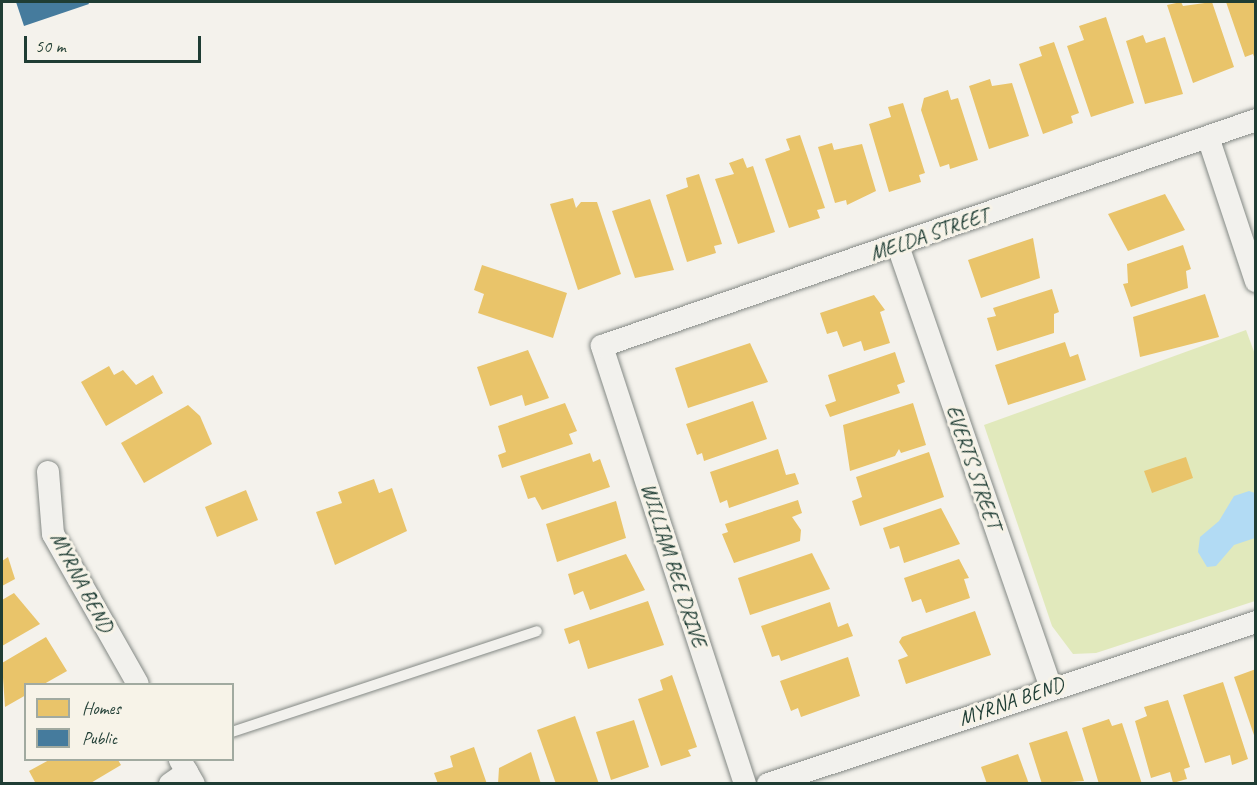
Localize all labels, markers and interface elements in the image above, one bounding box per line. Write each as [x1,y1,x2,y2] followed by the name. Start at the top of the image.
[27,24,204,62] scale bar
[35,35,66,57] text: 50 m
[866,202,992,266] street label: MELDA STREET
[941,402,1007,532] street label: EVERTS STREET
[636,480,712,650] street label: WILLIAM BEE DRIVE
[45,528,119,636] street label: MYRNA BEND
[955,671,1067,731] street label: MYRNA BEND
[24,683,234,761] legend
[82,697,121,719] text: Homes
[82,727,117,749] text: Public

